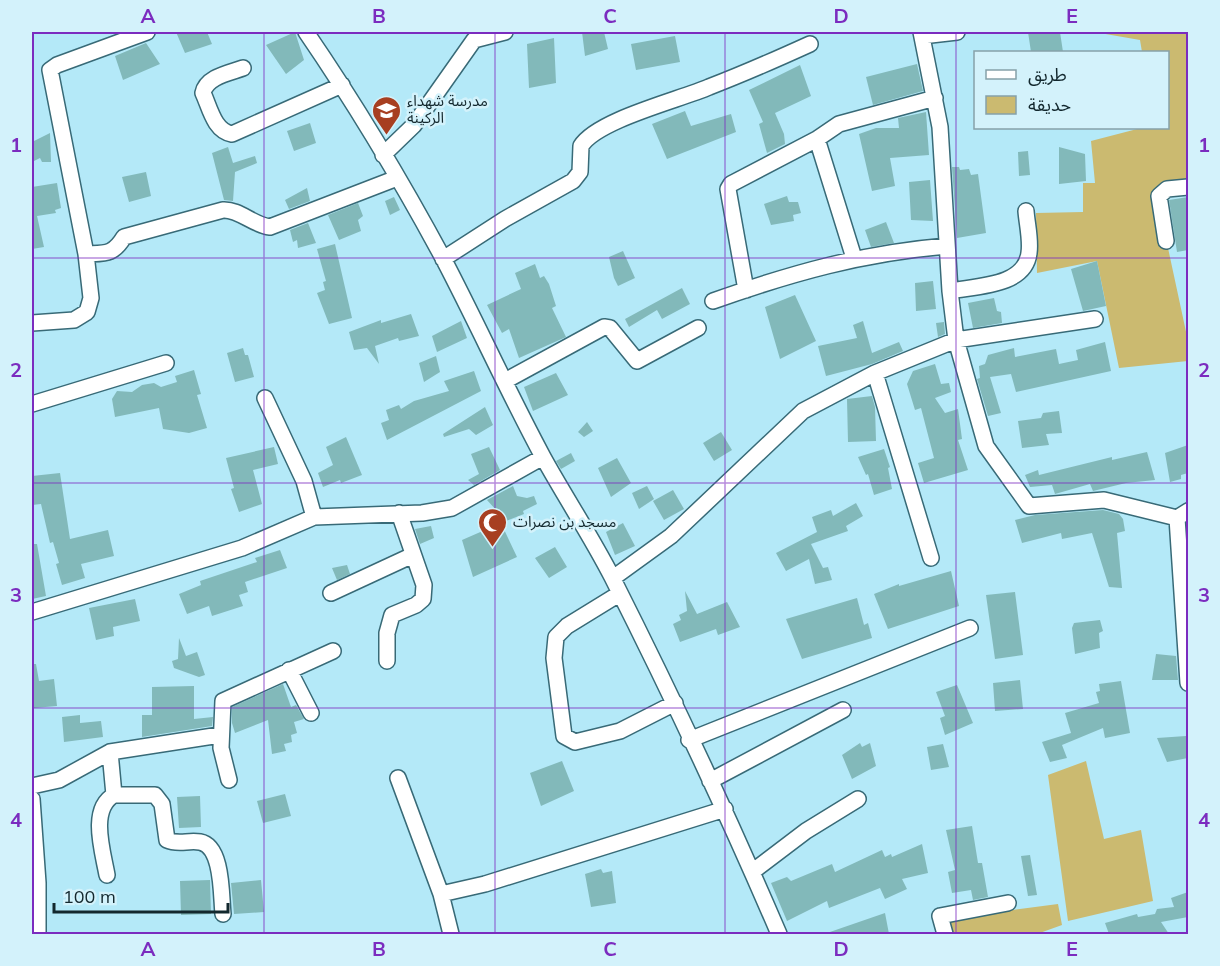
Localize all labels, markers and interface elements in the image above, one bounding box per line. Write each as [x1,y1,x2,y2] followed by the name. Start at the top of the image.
[141,3,156,28] text: A
[372,3,386,28] text: B
[603,3,617,28] text: C
[833,3,849,28] text: D
[1066,3,1078,28] text: E
[974,51,1169,129] legend
[1028,63,1067,86] text: طريق
[407,91,488,127] place label: مدرسة شهداء الركينة
[1028,93,1071,116] text: حديقة
[370,94,402,136] school or university icon: مدرسة شهداء الركينة
[10,132,22,157] text: 1
[1198,132,1210,157] text: 1
[10,357,22,382] text: 2
[1198,357,1210,382] text: 2
[476,506,508,548] mosque icon: مسجد بن نصرات
[513,512,616,531] place label: مسجد بن نصرات
[10,582,22,607] text: 3
[1198,582,1210,607] text: 3
[10,807,22,832] text: 4
[1198,807,1210,832] text: 4
[54,876,228,914] scale bar
[63,885,116,908] text: 100 m
[141,936,156,961] text: A
[372,936,386,961] text: B
[603,936,617,961] text: C
[833,936,849,961] text: D
[1066,936,1078,961] text: E

